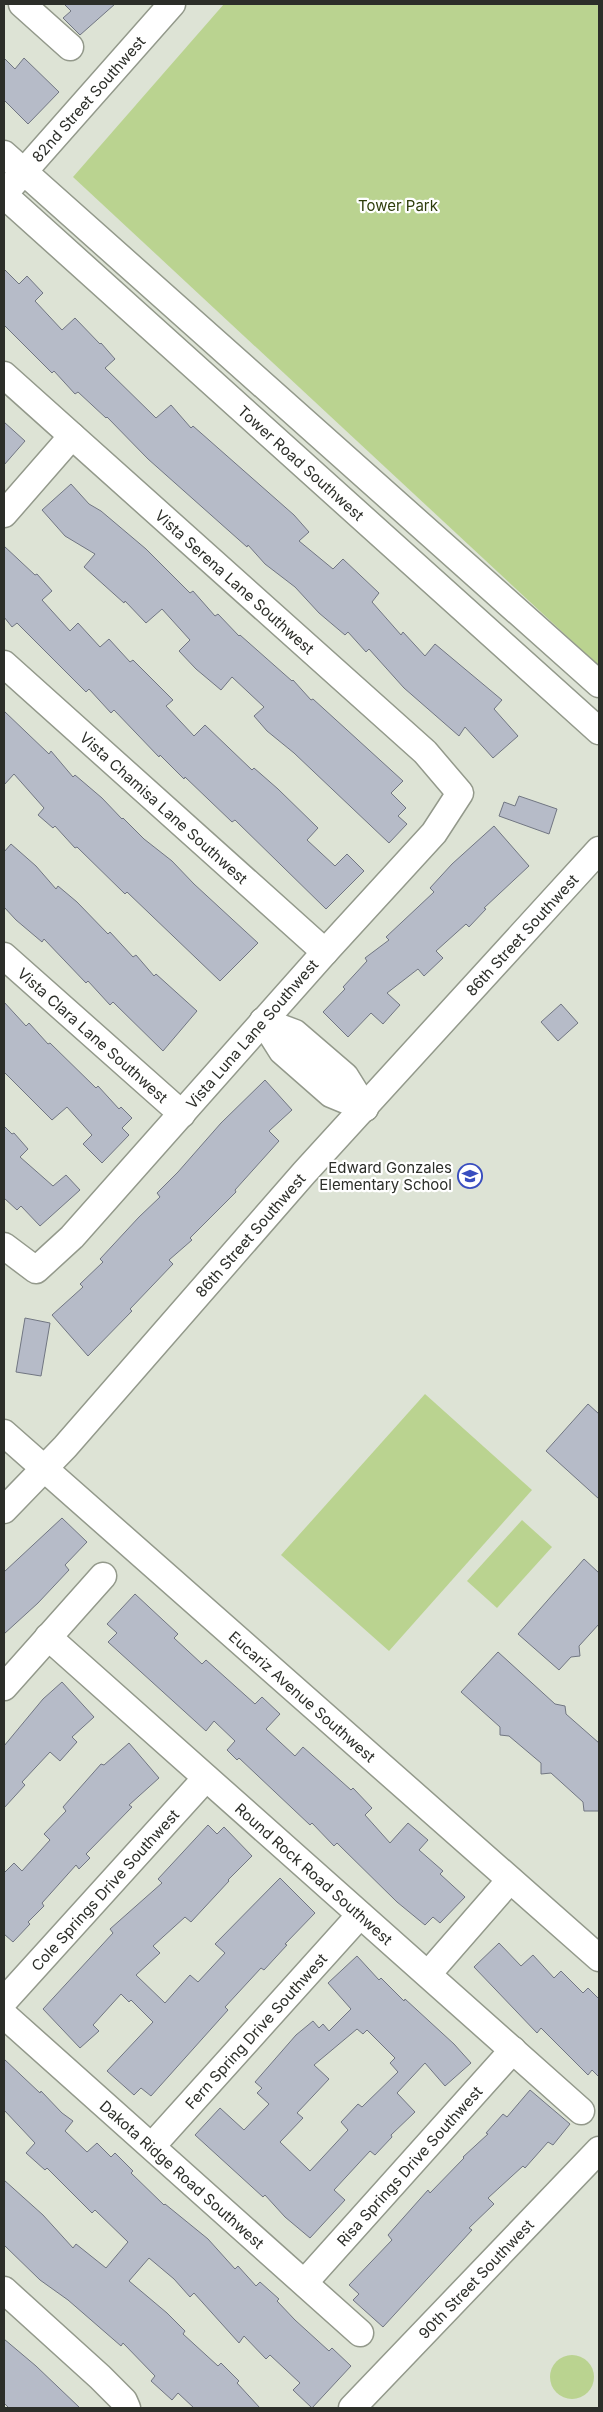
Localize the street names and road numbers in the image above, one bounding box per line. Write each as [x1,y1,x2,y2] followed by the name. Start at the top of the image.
[27,32,149,166] street label: 82nd Street Southwest
[234,401,368,524] street label: Tower Road Southwest
[151,506,319,658] street label: Vista Serena Lane Southwest
[76,727,252,888] street label: Vista Chamisa Lane Southwest
[461,870,582,999] street label: 86th Street Southwest
[182,955,322,1113] street label: Vista Luna Lane Southwest
[14,963,172,1107] street label: Vista Clara Lane Southwest
[191,1169,309,1301] street label: 86th Street Southwest
[225,1627,380,1766] street label: Eucariz Avenue Southwest
[231,1799,397,1949] street label: Round Rock Road Southwest
[27,1805,183,1975] street label: Cole Springs Drive Southwest
[181,1949,331,2113] street label: Fern Spring Drive Southwest
[332,2082,486,2250] street label: Risa Springs Drive Southwest
[96,2096,268,2253] street label: Dakota Ridge Road Southwest
[414,2215,538,2343] street label: 90th Street Southwest

